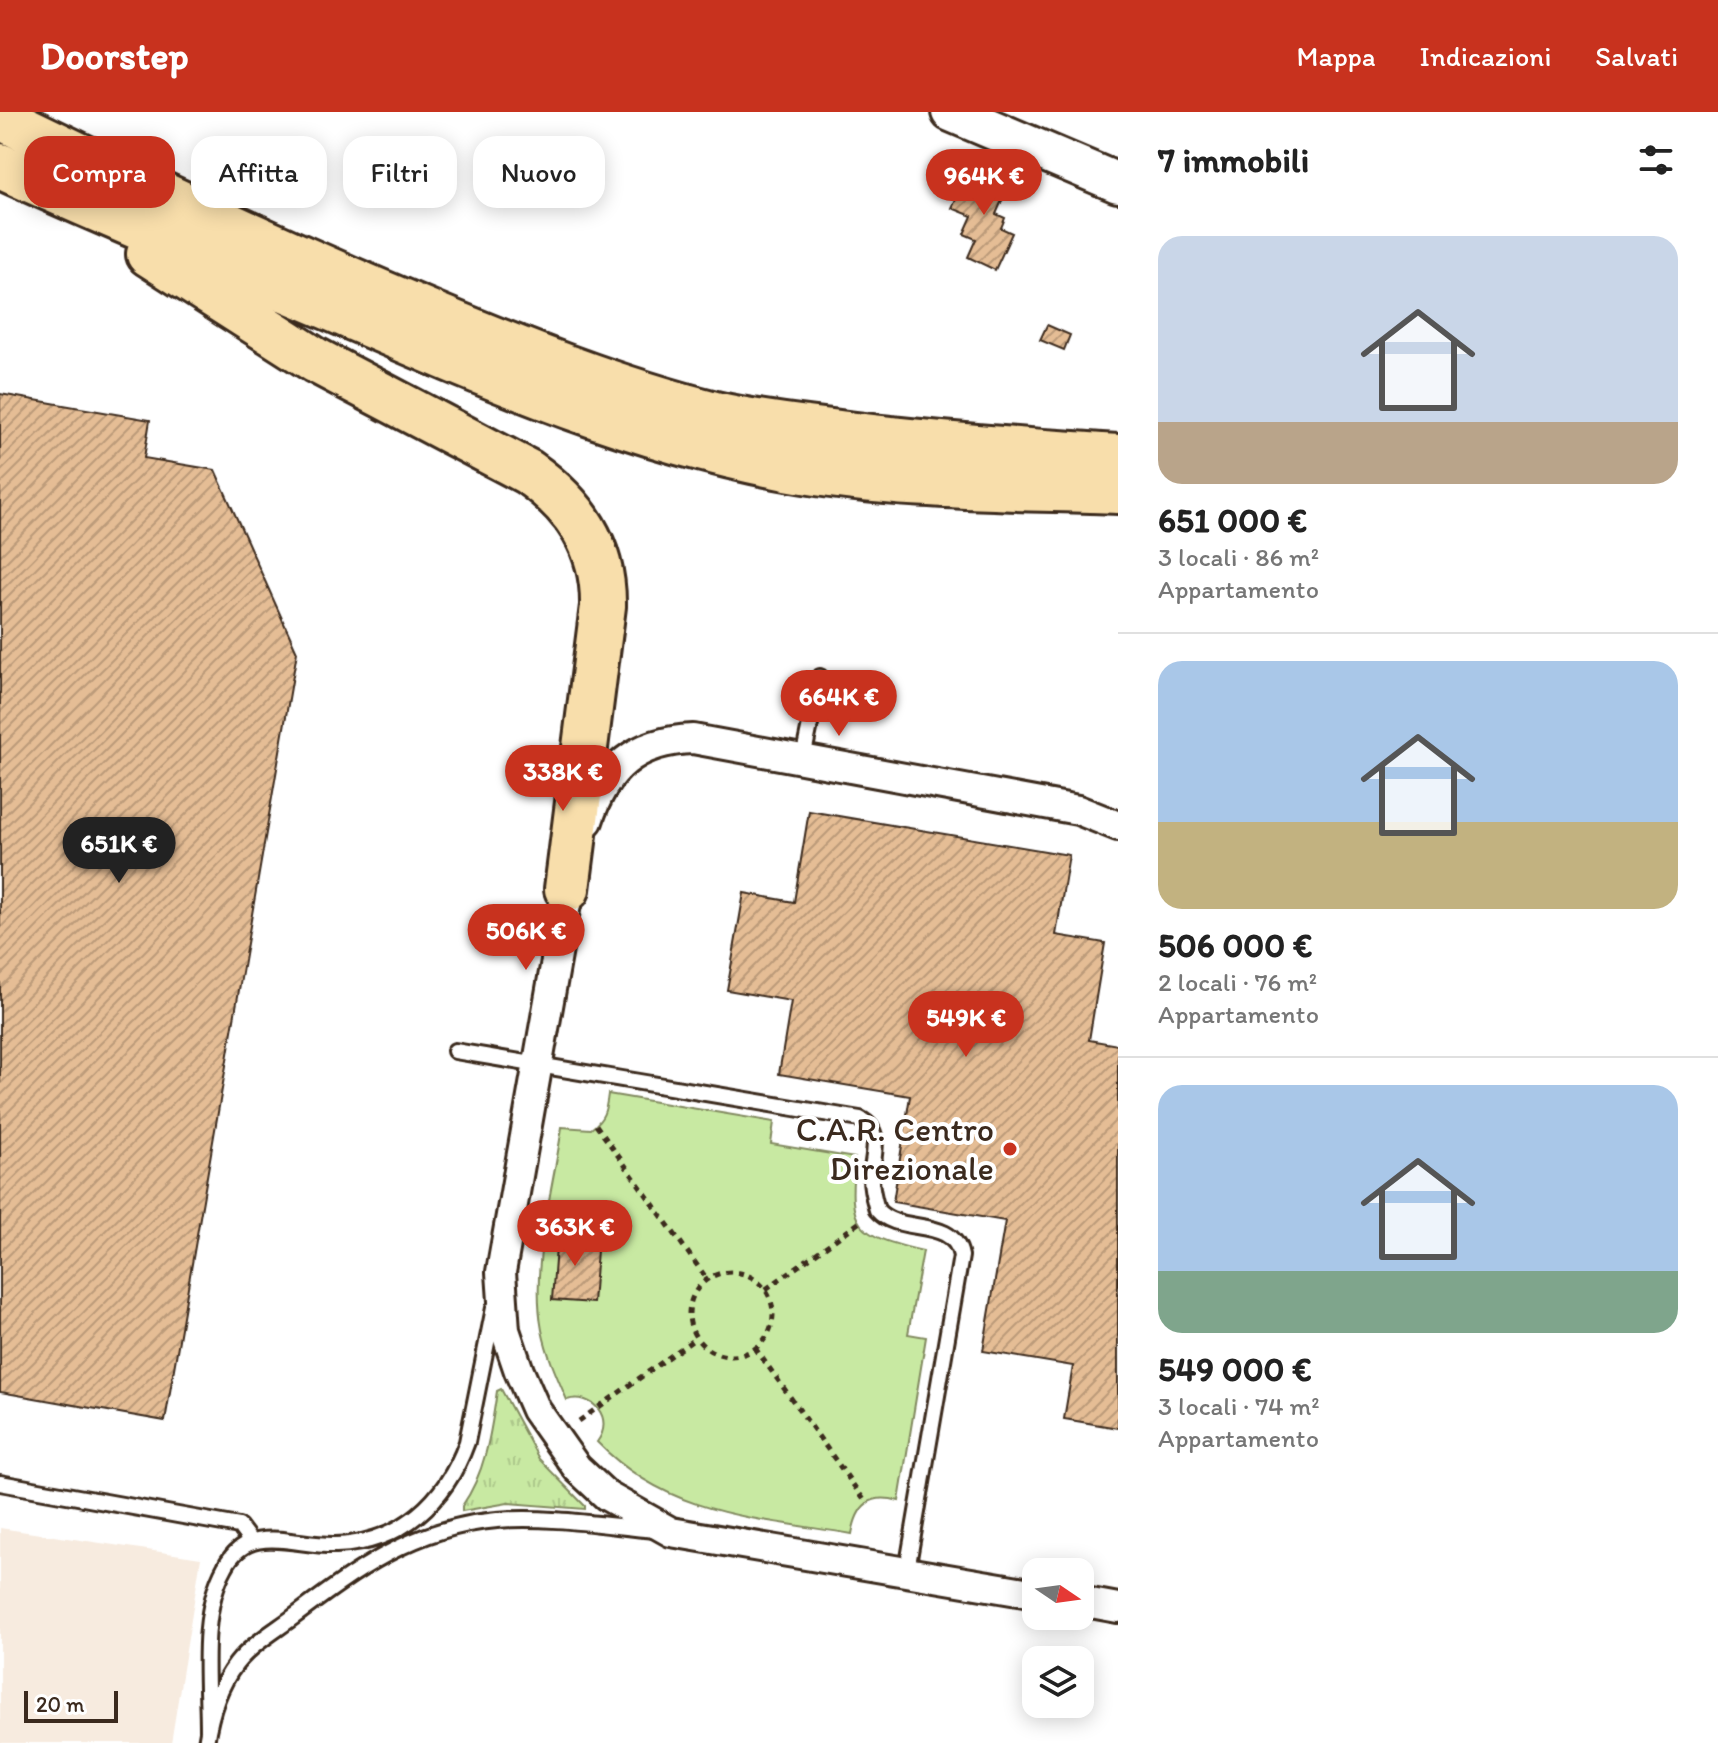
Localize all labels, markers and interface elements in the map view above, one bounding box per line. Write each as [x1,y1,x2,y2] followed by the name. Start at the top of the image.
[40,33,189,79] text: Doorstep
[1297,39,1376,73] text: Mappa
[1420,39,1551,73] text: Indicazioni
[1595,39,1678,73] text: Salvati
[24,136,175,208] chip: Compra
[191,136,327,208] chip: Affitta
[343,136,457,208] chip: Filtri
[473,136,605,208] chip: Nuovo
[1634,138,1678,182] icon: filters
[1158,140,1309,181] text: 7 immobili
[919,149,1049,217] pin: 964K €
[944,159,1024,191] text: 964K €
[1346,288,1490,432] icon: home
[1158,500,1307,541] text: 651 000 €
[1158,541,1319,573] text: 3 locali · 86 m²
[1158,573,1319,605] text: Appartamento
[774,670,904,738] pin: 664K €
[799,680,879,712] text: 664K €
[1346,713,1490,857] icon: home
[498,745,628,813] pin: 338K €
[523,755,603,787] text: 338K €
[54,817,184,885] pin: 651K €
[81,827,157,859] text: 651K €
[461,904,591,972] pin: 506K €
[486,914,566,946] text: 506K €
[1158,925,1312,966] text: 506 000 €
[1158,966,1317,998] text: 2 locali · 76 m²
[901,991,1031,1059] pin: 549K €
[1158,998,1319,1030] text: Appartamento
[926,1001,1006,1033] text: 549K €
[796,1109,994,1189] place label: C.A.R. Centro Direzionale
[1346,1137,1490,1281] icon: home
[1001,1140,1019,1158] marker: C.A.R. Centro Direzionale
[510,1200,640,1268] pin: 363K €
[535,1210,615,1242] text: 363K €
[1158,1349,1312,1390] text: 549 000 €
[1158,1390,1320,1422] text: 3 locali · 74 m²
[1158,1422,1319,1454] text: Appartamento
[1022,1558,1094,1630] north arrow
[1022,1558,1094,1718] map controls
[1022,1646,1094,1718] button: layers
[24,1687,118,1723] scale bar
[36,1691,85,1718] text: 20 m

